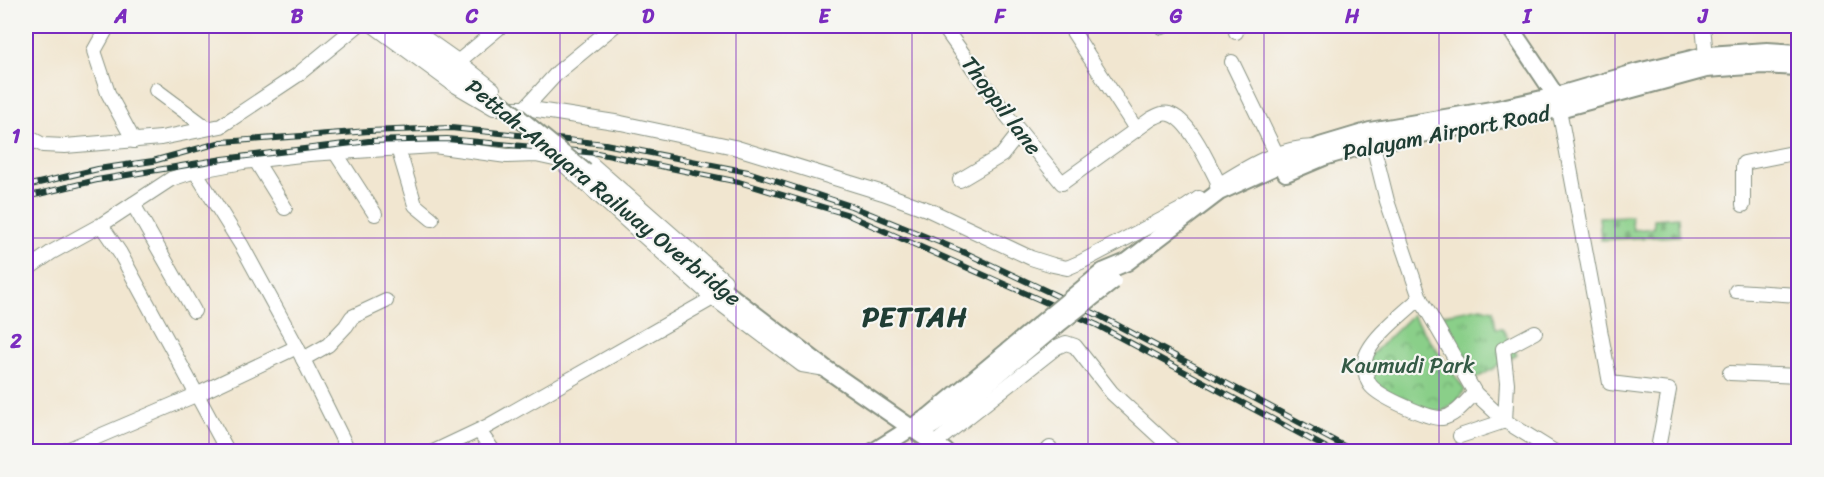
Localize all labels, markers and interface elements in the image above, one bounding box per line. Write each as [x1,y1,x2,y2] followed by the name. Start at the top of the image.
[113,0,128,34] text: A
[291,0,304,34] text: B
[465,0,479,34] text: C
[642,0,655,34] text: D
[818,0,831,34] text: E
[994,0,1007,34] text: F
[1169,0,1183,34] text: G
[1344,0,1360,34] text: H
[1522,0,1533,34] text: I
[1697,0,1709,34] text: J
[951,47,1052,164] street label: Thoppil lane
[457,68,751,317] street label: Pettah-Anayara Railway Overbridge
[1339,93,1554,172] street label: Palayam Airport Road
[12,119,21,154] text: 1
[862,292,968,341] district label: PETTAH
[9,324,22,359] text: 2
[1341,346,1475,385] park label: Kaumudi Park

